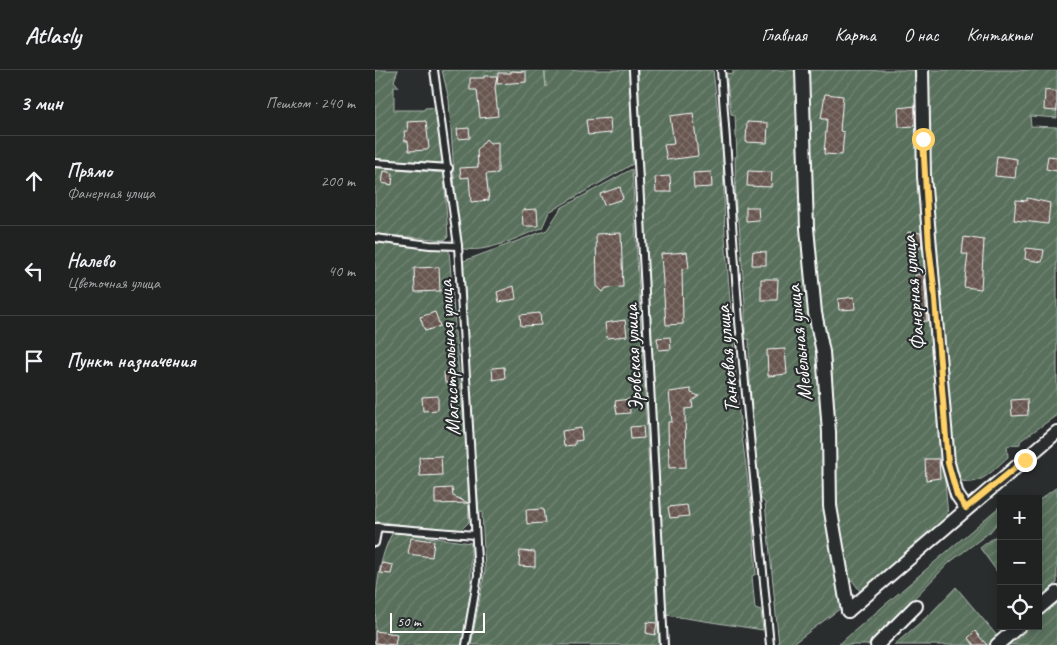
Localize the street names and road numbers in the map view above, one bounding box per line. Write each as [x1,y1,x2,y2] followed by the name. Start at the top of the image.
[895,232,931,352] street label: Фанерная улица
[432,278,466,436] street label: Магистральная улица
[780,282,818,402] street label: Мебельная улица
[617,301,649,412] street label: Эровская улица
[709,302,745,414] street label: Танковая улица

